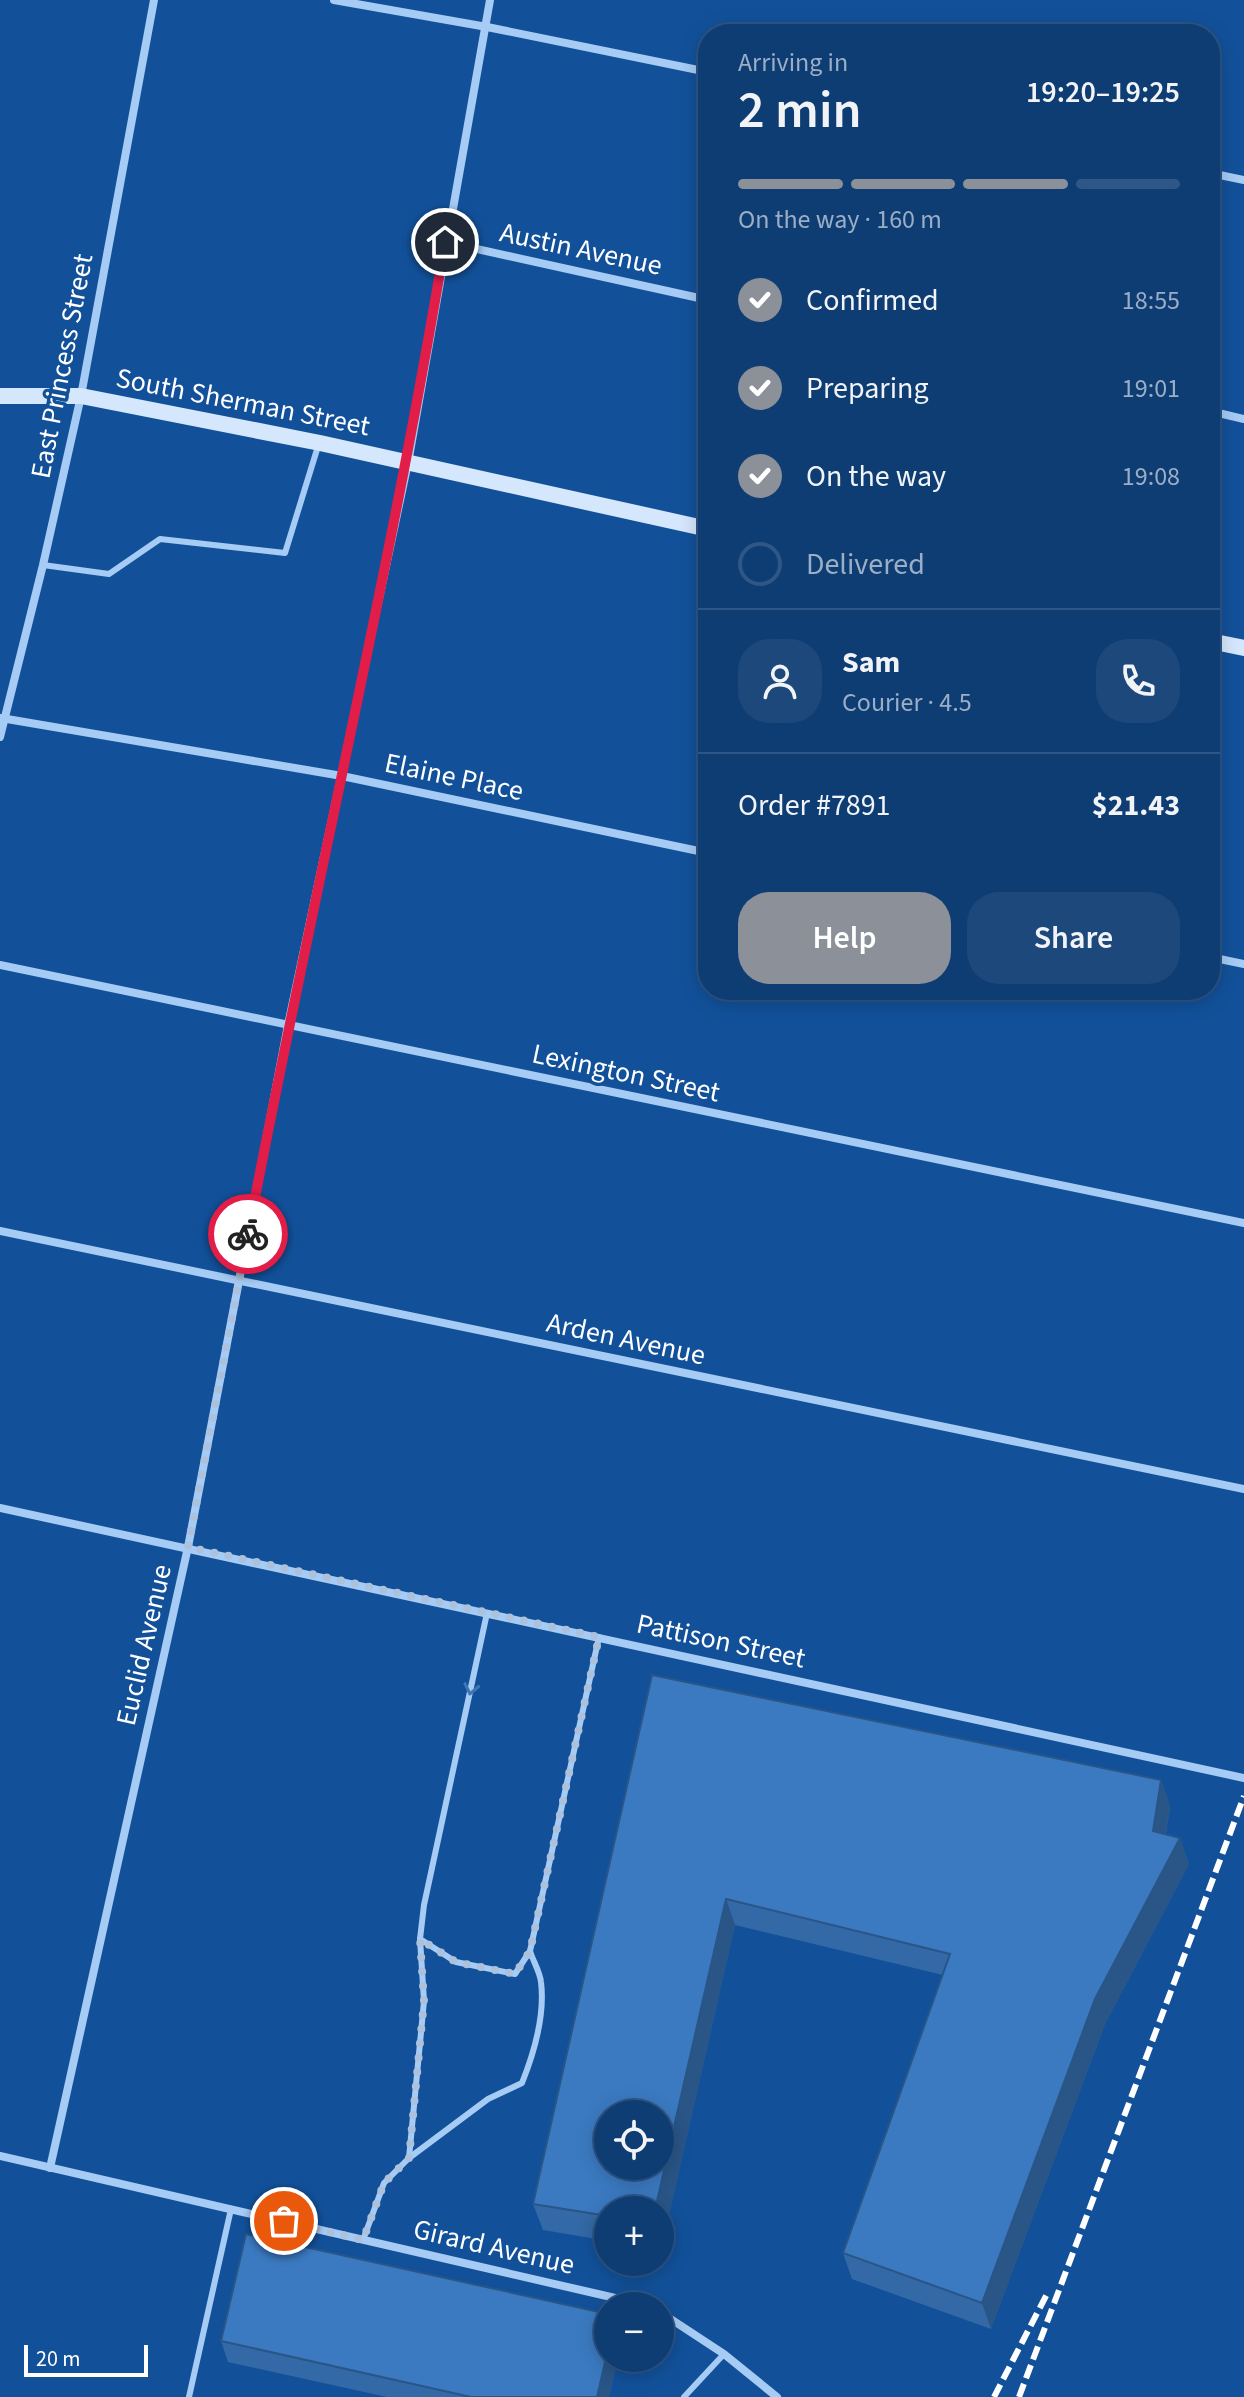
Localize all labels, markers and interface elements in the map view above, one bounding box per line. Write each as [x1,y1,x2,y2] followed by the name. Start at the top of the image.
[738,44,848,81] text: Arriving in
[1026,71,1180,114] text: 19:20–19:25
[738,74,862,148] text: 2 min
[738,201,942,238] text: On the way · 160 m
[411,208,479,276] pin
[496,212,666,286] street label: Austin Avenue
[423,220,467,264] icon: home
[21,250,104,482] street label: East Princess Street
[738,278,782,322] icon: check
[806,279,939,322] text: Confirmed
[1122,282,1180,319] text: 18:55
[113,358,374,446] street label: South Sherman Street
[738,366,782,410] icon: check
[806,367,929,410] text: Preparing
[1122,370,1180,407] text: 19:01
[738,454,782,498] icon: check
[806,455,946,498] text: On the way
[1122,458,1180,495] text: 19:08
[806,543,925,586] text: Delivered
[738,639,822,723] button: person
[1096,639,1180,723] button: phone
[842,641,900,684] text: Sam
[842,684,972,721] text: Courier · 4.5
[381,743,527,811] street label: Elaine Place
[738,784,891,827] text: Order #7891
[1092,784,1180,827] text: $21.43
[738,892,951,984] button: Help
[967,892,1180,984] button: Share
[528,1034,724,1113] street label: Lexington Street
[208,1194,288,1274] courier
[226,1212,270,1256] icon: bike
[543,1303,709,1375] street label: Arden Avenue
[106,1560,182,1730] street label: Euclid Avenue
[633,1604,810,1679] street label: Pattison Street
[463,1682,480,1696] one-way arrow
[594,2100,674,2372] map controls
[594,2100,674,2180] button: locate
[250,2187,318,2255] pin
[594,2196,674,2276] button: +
[262,2199,306,2243] icon: bag
[410,2209,578,2285] street label: Girard Avenue
[594,2292,674,2372] button: −
[24,2341,148,2377] scale bar
[36,2343,81,2375] text: 20 m

